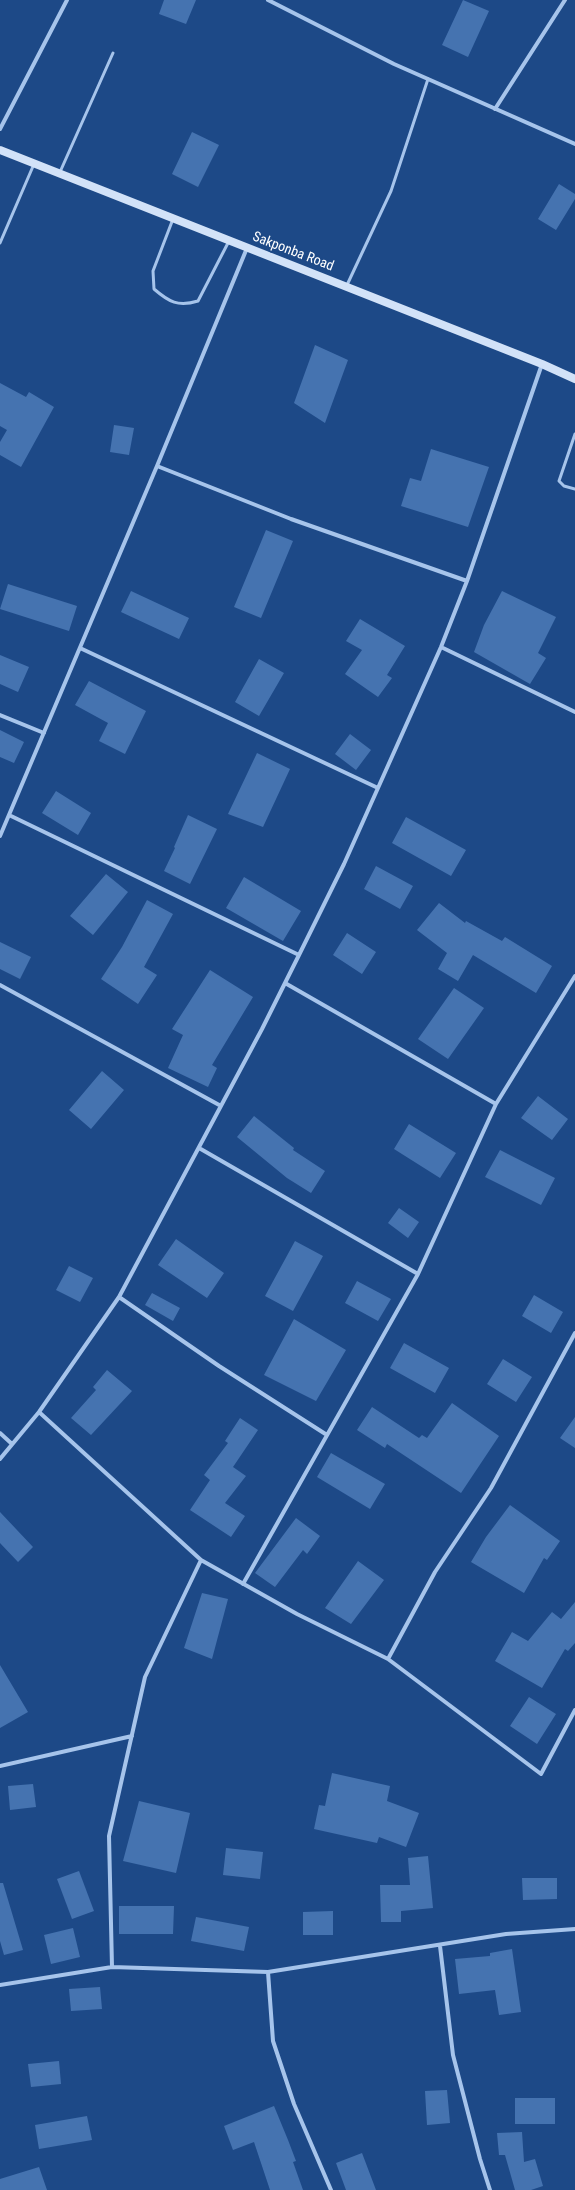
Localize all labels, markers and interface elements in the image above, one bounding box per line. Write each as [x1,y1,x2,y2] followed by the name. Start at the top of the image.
[250,229,336,275] street label: Sakponba Road

